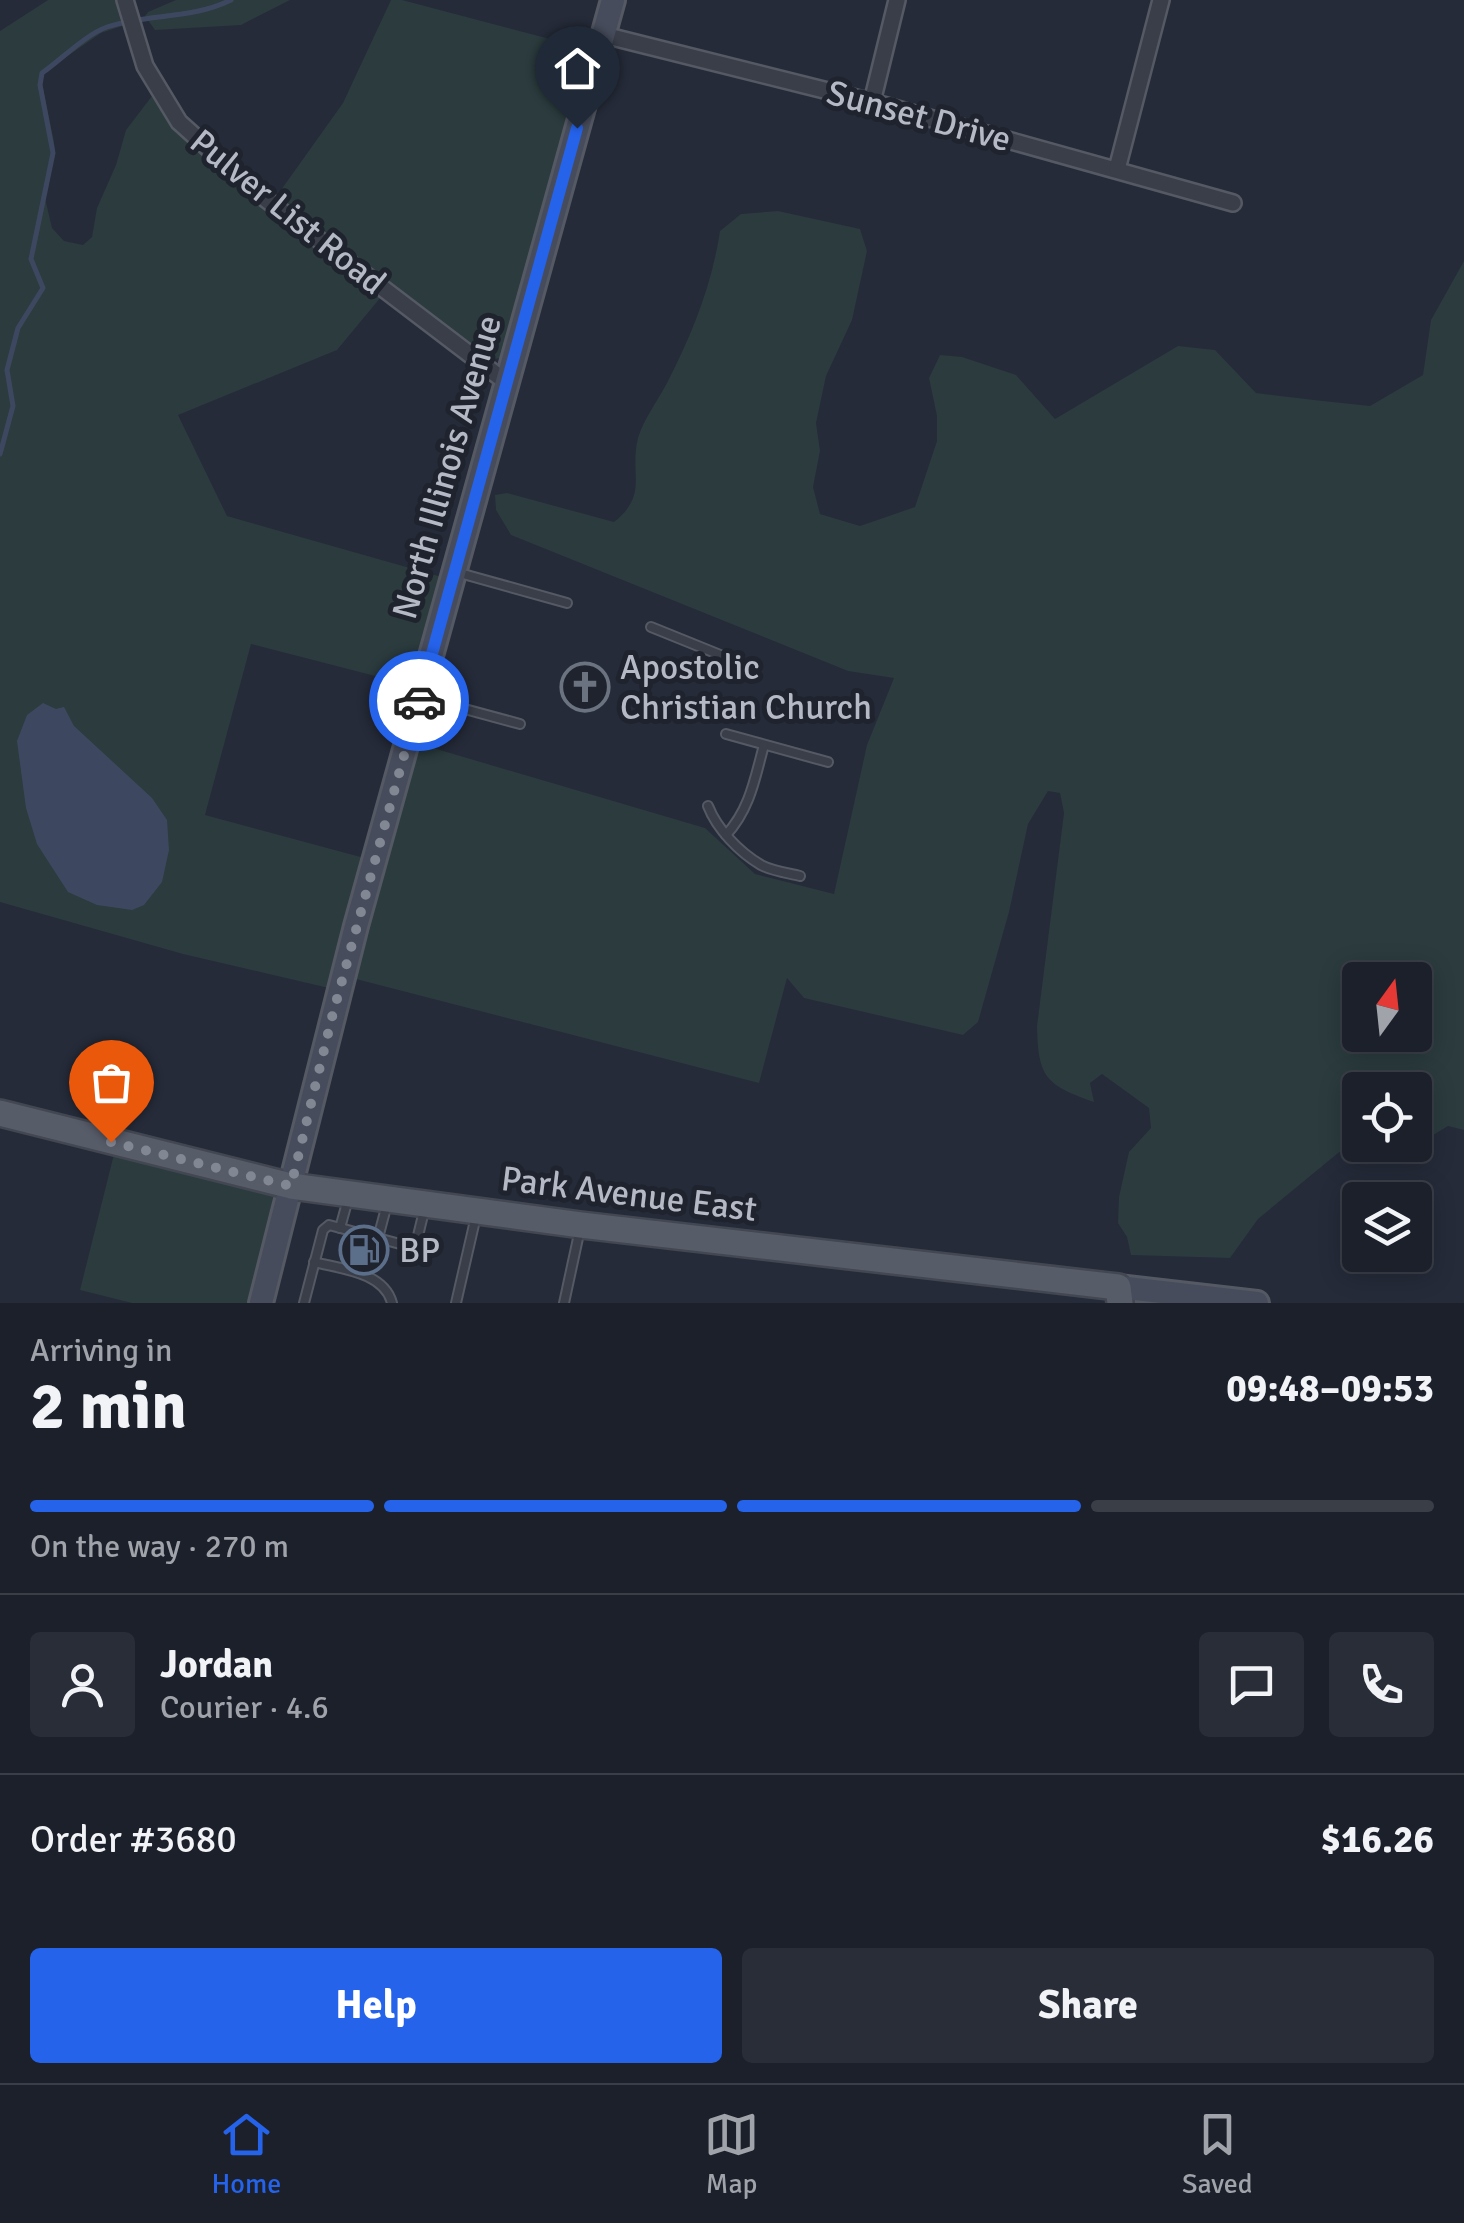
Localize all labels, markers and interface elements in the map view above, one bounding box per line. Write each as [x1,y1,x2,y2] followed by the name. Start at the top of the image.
[535,26,620,129] pin
[550,41,605,96] icon: home
[822,71,1016,161] street label: Sunset Drive
[181,120,395,304] street label: Pulver List Road
[383,310,511,624] street label: North Illinois Avenue
[620,646,872,729] place label: Apostolic Christian Church
[369,651,469,751] courier
[559,661,611,713] church icon: Apostolic Christian Church
[392,674,447,729] icon: car
[1342,962,1432,1052] north arrow
[1342,962,1432,1272] map controls
[69,1040,154,1143] pin
[84,1055,139,1110] icon: bag
[1342,1072,1432,1162] button: locate
[499,1157,759,1231] street label: Park Avenue East
[1342,1182,1432,1272] button: layers
[338,1224,390,1276] fuel station icon: BP
[399,1229,440,1272] place label: BP
[30,1331,172,1370] text: Arriving in
[1226,1365,1434,1412] text: 09:48–09:53
[30,1367,187,1447] text: 2 min
[30,1527,289,1566] text: On the way · 270 m
[30,1632,135,1737] button: person
[1199,1632,1304,1737] button: chat
[1329,1632,1434,1737] button: phone
[160,1641,273,1688] text: Jordan
[160,1688,329,1727] text: Courier · 4.6
[30,1816,237,1863] text: Order #3680
[1321,1816,1434,1863] text: $16.26
[30,1948,722,2063] button: Help
[742,1948,1434,2063] button: Share
[211,2107,281,2201] tab: Home
[704,2107,759,2201] tab: Map
[1182,2107,1253,2201] tab: Saved

